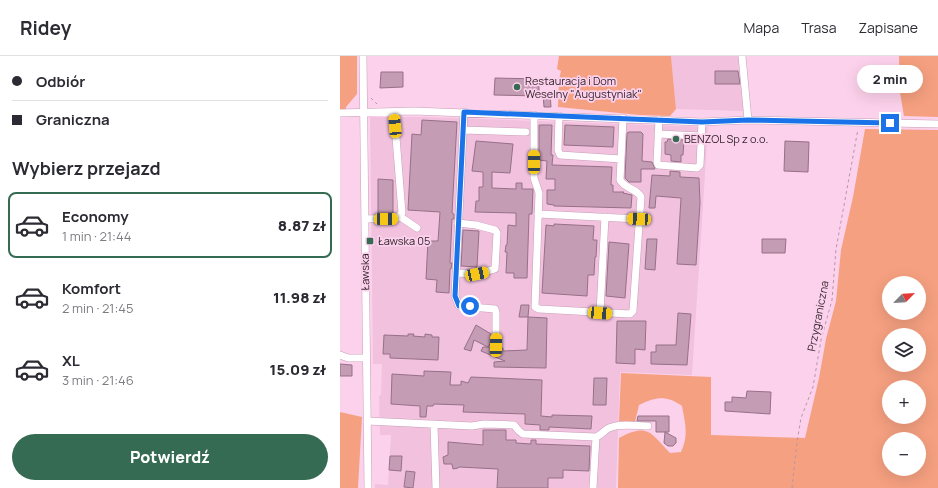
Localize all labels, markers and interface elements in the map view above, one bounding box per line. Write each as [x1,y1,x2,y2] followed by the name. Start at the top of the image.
[20,15,71,41] text: Ridey
[744,18,779,37] text: Mapa
[801,18,836,37] text: Trasa
[858,18,918,37] text: Zapisane
[857,65,923,93] callout: 2 min
[873,70,907,88] text: 2 min
[36,71,85,92] text: Odbiór
[525,73,642,101] place label: Restauracja i Dom Weselny "Augustyniak"
[512,82,522,92] marker: Restauracja i Dom Weselny "Augustyniak"
[36,109,110,130] text: Graniczna
[388,114,402,138] car
[881,114,899,132] route end
[684,131,768,146] place label: BENZOL Sp z o.o.
[671,134,681,144] marker: BENZOL Sp z o.o.
[528,150,540,174] car
[12,156,161,180] text: Wybierz przejazd
[62,206,129,227] text: Economy
[14,207,50,243] icon: car
[627,212,651,226] car
[374,213,398,225] car
[278,215,326,236] text: 8.87 zł
[62,227,131,245] text: 1 min · 21:44
[378,233,430,248] place label: Ławska 05
[365,236,375,246] marker: Ławska 05
[357,253,372,291] street label: Ławska
[464,266,490,282] car
[882,276,926,320] north arrow
[882,276,926,476] map controls
[62,278,121,299] text: Komfort
[14,279,50,315] icon: car
[803,279,832,353] street label: Przygraniczna
[273,287,326,308] text: 11.98 zł
[461,297,479,315] route start
[62,299,133,317] text: 2 min · 21:45
[588,306,612,320] car
[882,328,926,372] button: layers
[490,333,502,357] car
[62,350,80,371] text: XL
[14,351,50,387] icon: car
[270,359,326,380] text: 15.09 zł
[62,371,134,389] text: 3 min · 21:46
[882,380,926,424] button: +
[882,432,926,476] button: −
[12,434,328,480] button: Potwierdź

